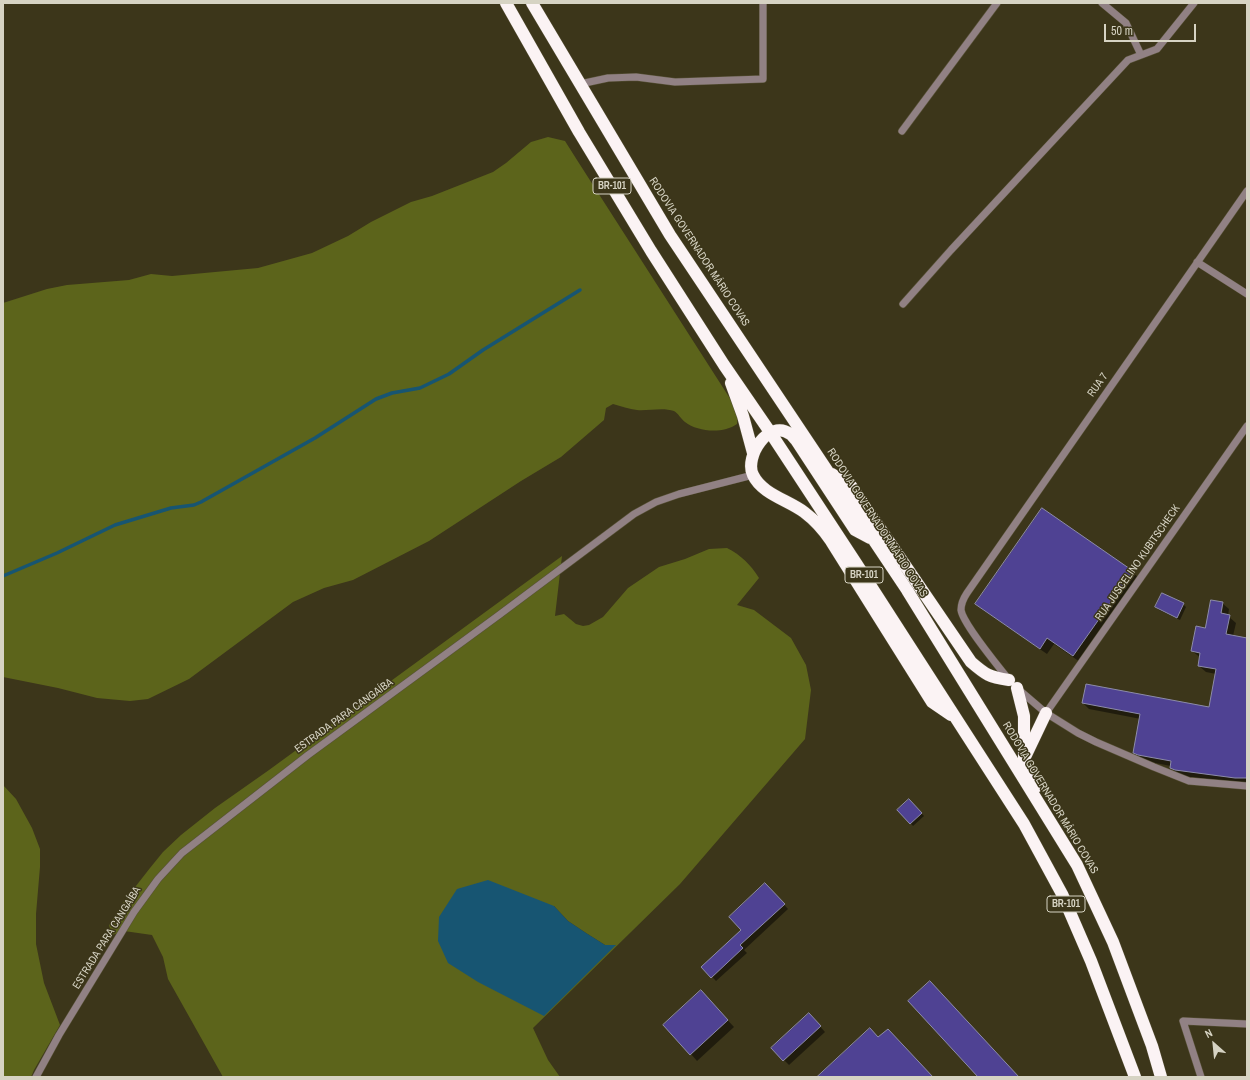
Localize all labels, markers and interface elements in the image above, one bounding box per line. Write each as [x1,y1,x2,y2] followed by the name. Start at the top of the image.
[1106,16,1198,42] scale bar
[1111,23,1133,39] text: 50 m
[646,175,752,329] street label: RODOVIA GOVERNADOR MÁRIO COVAS
[593,178,631,194] road number: BR-101
[1085,370,1111,400] street label: RUA 7
[824,446,930,600] street label: RODOVIA GOVERNADOR MÁRIO COVAS
[1093,502,1183,624] street label: RUA JUSCELINO KUBITSCHECK
[845,567,883,583] road number: BR-101
[292,676,396,756] street label: ESTRADA PARA CANGAÍBA
[999,720,1101,876] street label: RODOVIA GOVERNADOR MÁRIO COVAS
[70,884,144,992] street label: ESTRADA PARA CANGAÍBA
[1047,896,1085,912] road number: BR-101
[1194,1024,1234,1064] north arrow
[1202,1026,1215,1041] text: N

